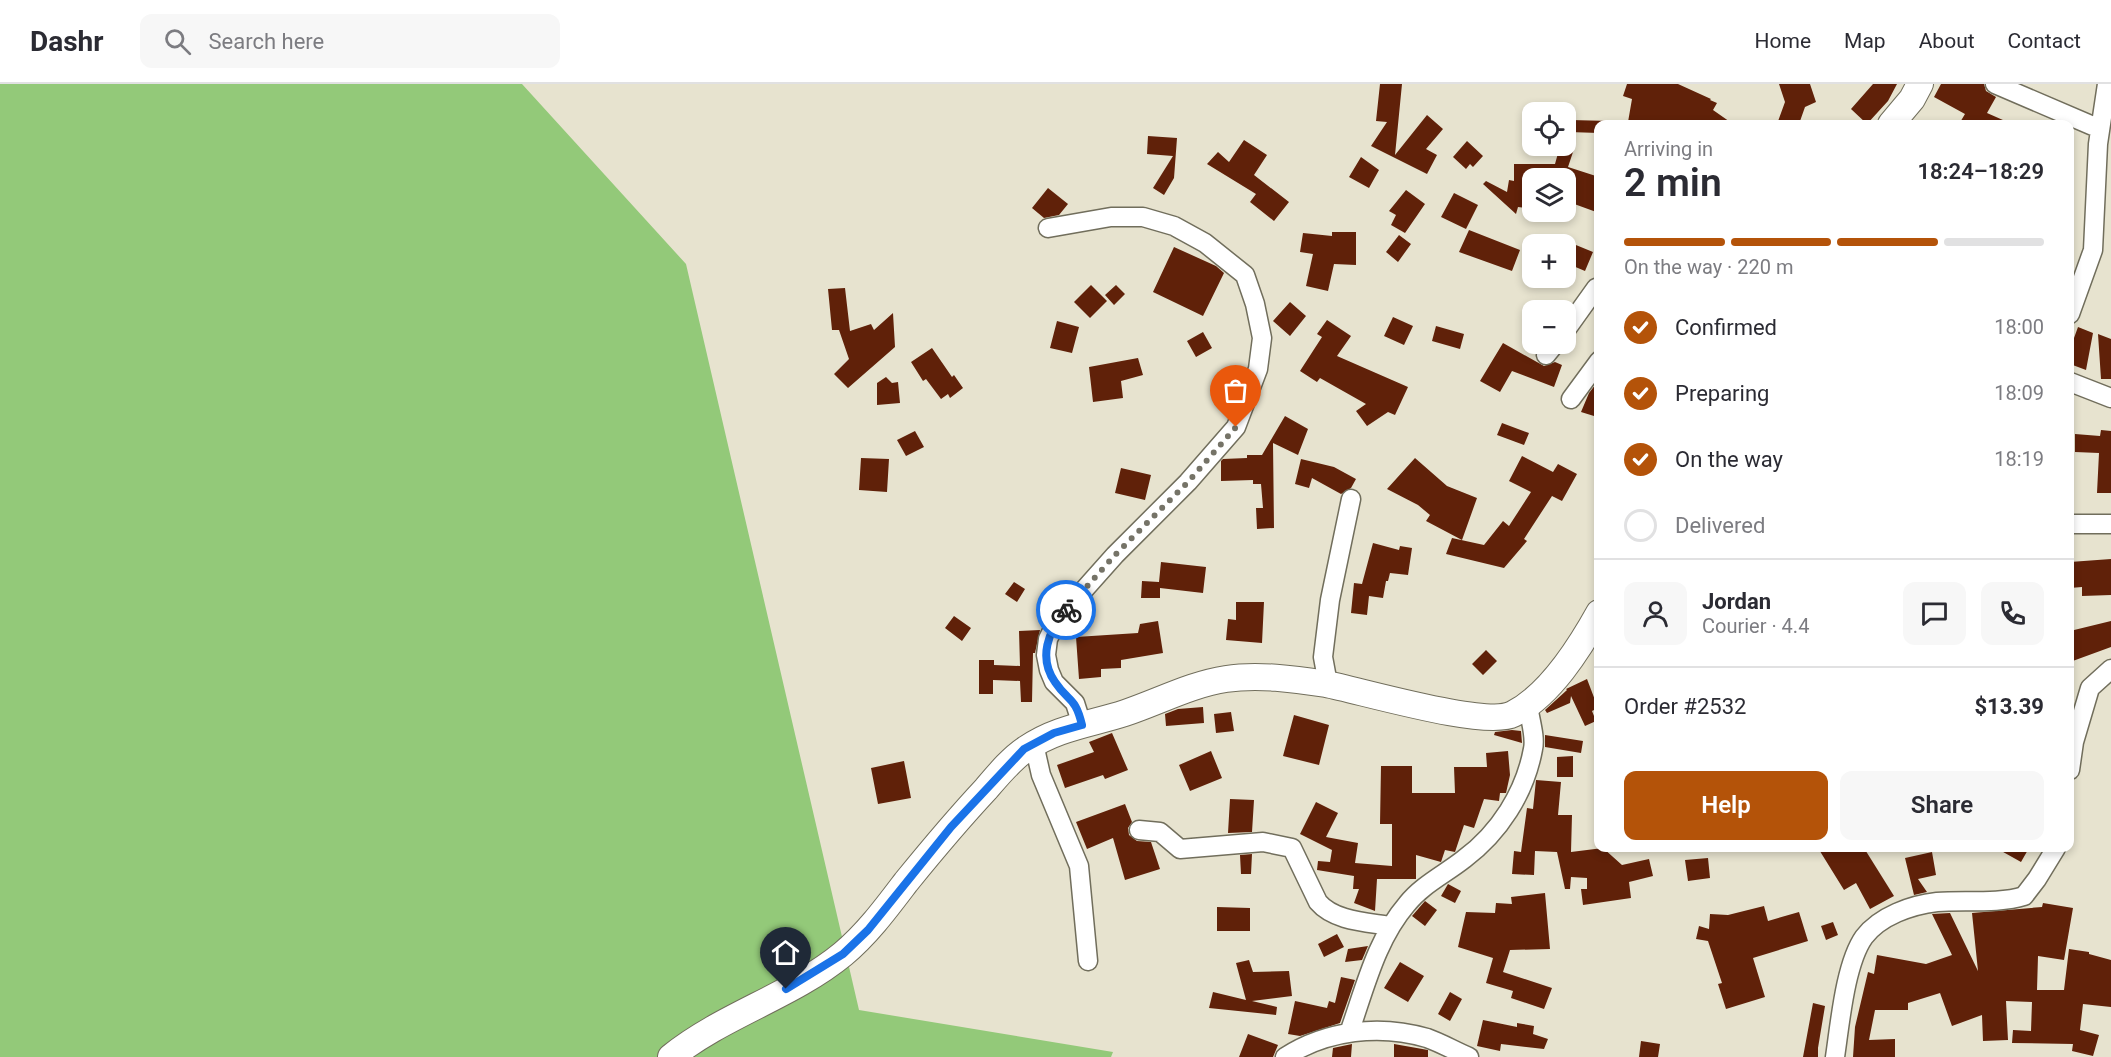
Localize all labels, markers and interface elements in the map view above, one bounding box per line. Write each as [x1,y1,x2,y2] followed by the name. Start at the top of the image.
[140,14,560,68] search box
[30,25,104,58] text: Dashr
[161,25,194,58] icon: search
[209,29,324,54] text: Search here
[1755,29,1811,53] text: Home
[1844,29,1886,53] text: Map
[1919,29,1975,53] text: About
[2008,29,2081,53] text: Contact
[1522,102,1576,354] map controls
[1522,102,1576,156] button: locate
[1624,137,1713,161] text: Arriving in
[1917,159,2044,184] text: 18:24–18:29
[1624,160,1722,206] text: 2 min
[1522,168,1576,222] button: layers
[1522,234,1576,288] button: +
[1624,255,1793,279] text: On the way · 220 m
[1522,300,1576,354] button: −
[1624,311,1657,344] icon: check
[1675,315,1777,340] text: Confirmed
[1994,315,2044,339] text: 18:00
[1210,365,1261,427] pin
[1219,374,1252,407] icon: bag
[1624,377,1657,410] icon: check
[1675,381,1769,406] text: Preparing
[1994,381,2044,405] text: 18:09
[1624,443,1657,476] icon: check
[1675,447,1783,472] text: On the way
[1994,447,2044,471] text: 18:19
[1675,513,1765,538] text: Delivered
[1036,580,1096,640] courier
[1624,582,1687,645] button: person
[1903,582,1966,645] button: chat
[1981,582,2044,645] button: phone
[1702,589,1771,614] text: Jordan
[1050,594,1083,627] icon: bike
[1702,614,1809,638] text: Courier · 4.4
[1624,694,1746,719] text: Order #2532
[1975,694,2044,719] text: $13.39
[1624,771,1828,840] button: Help
[1840,771,2044,840] button: Share
[760,927,811,989] pin
[769,936,802,969] icon: home

